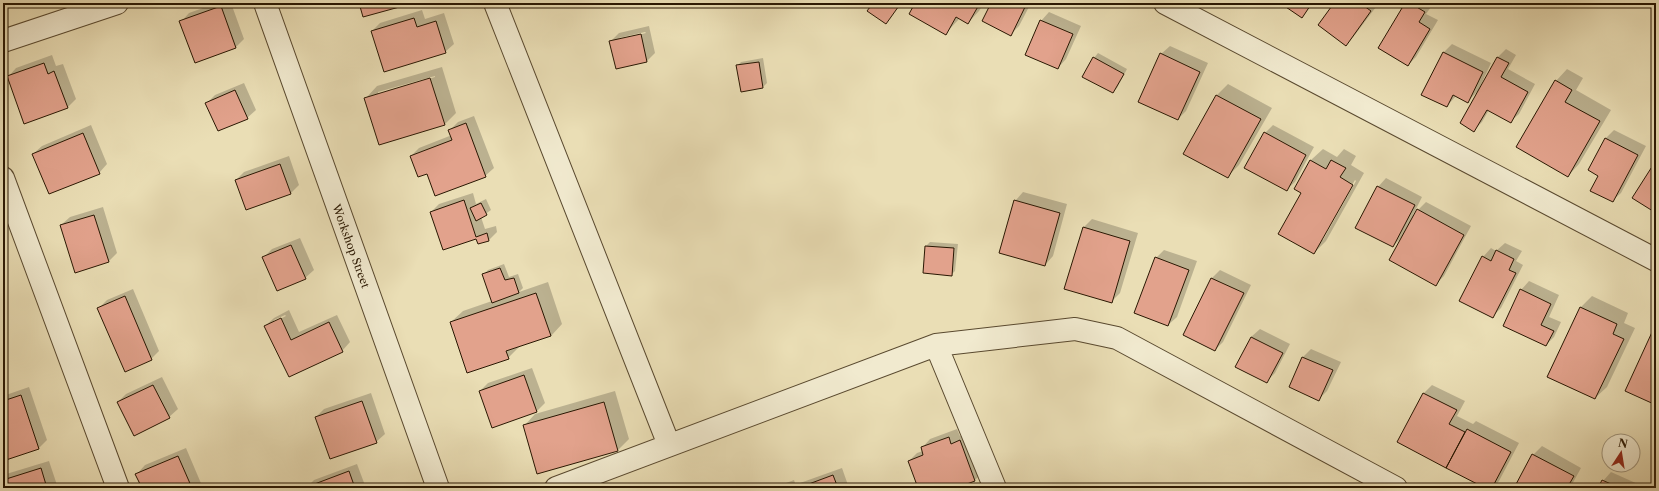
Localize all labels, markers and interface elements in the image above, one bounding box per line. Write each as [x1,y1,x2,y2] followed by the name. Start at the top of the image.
[329,201,373,290] street label: Workshop Street
[1601,433,1641,473] north arrow
[1617,435,1630,451] text: N

